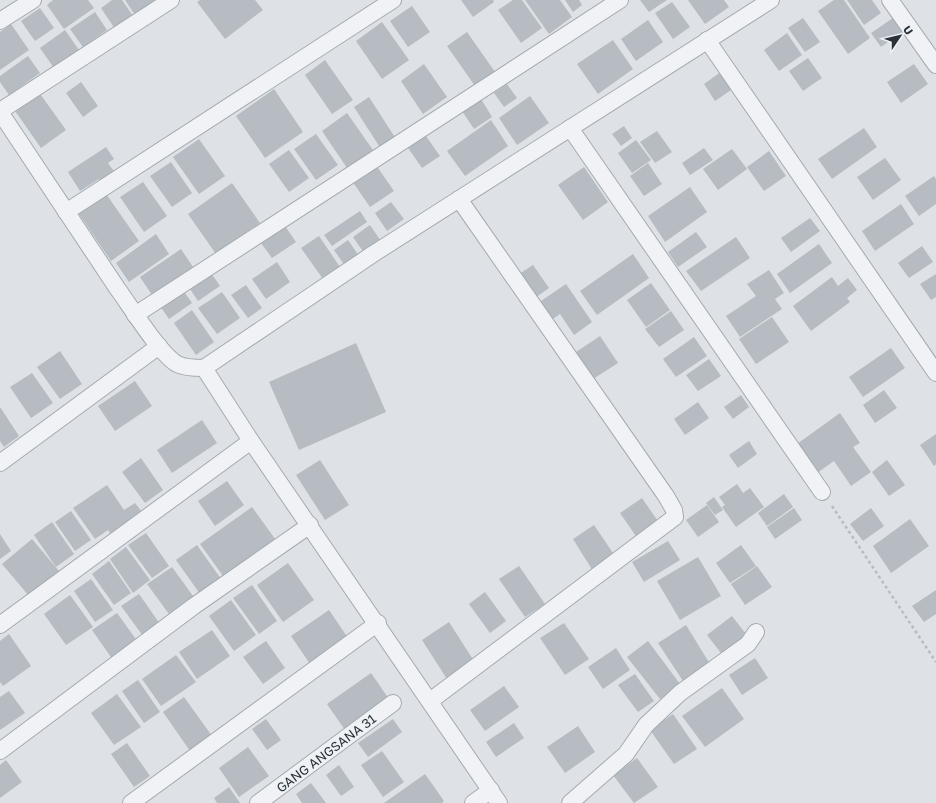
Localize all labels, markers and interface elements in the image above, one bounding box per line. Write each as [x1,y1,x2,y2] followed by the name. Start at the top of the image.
[880,16,920,56] north arrow
[901,23,916,37] text: U
[273,710,379,796] street label: GANG ANGSANA 31

